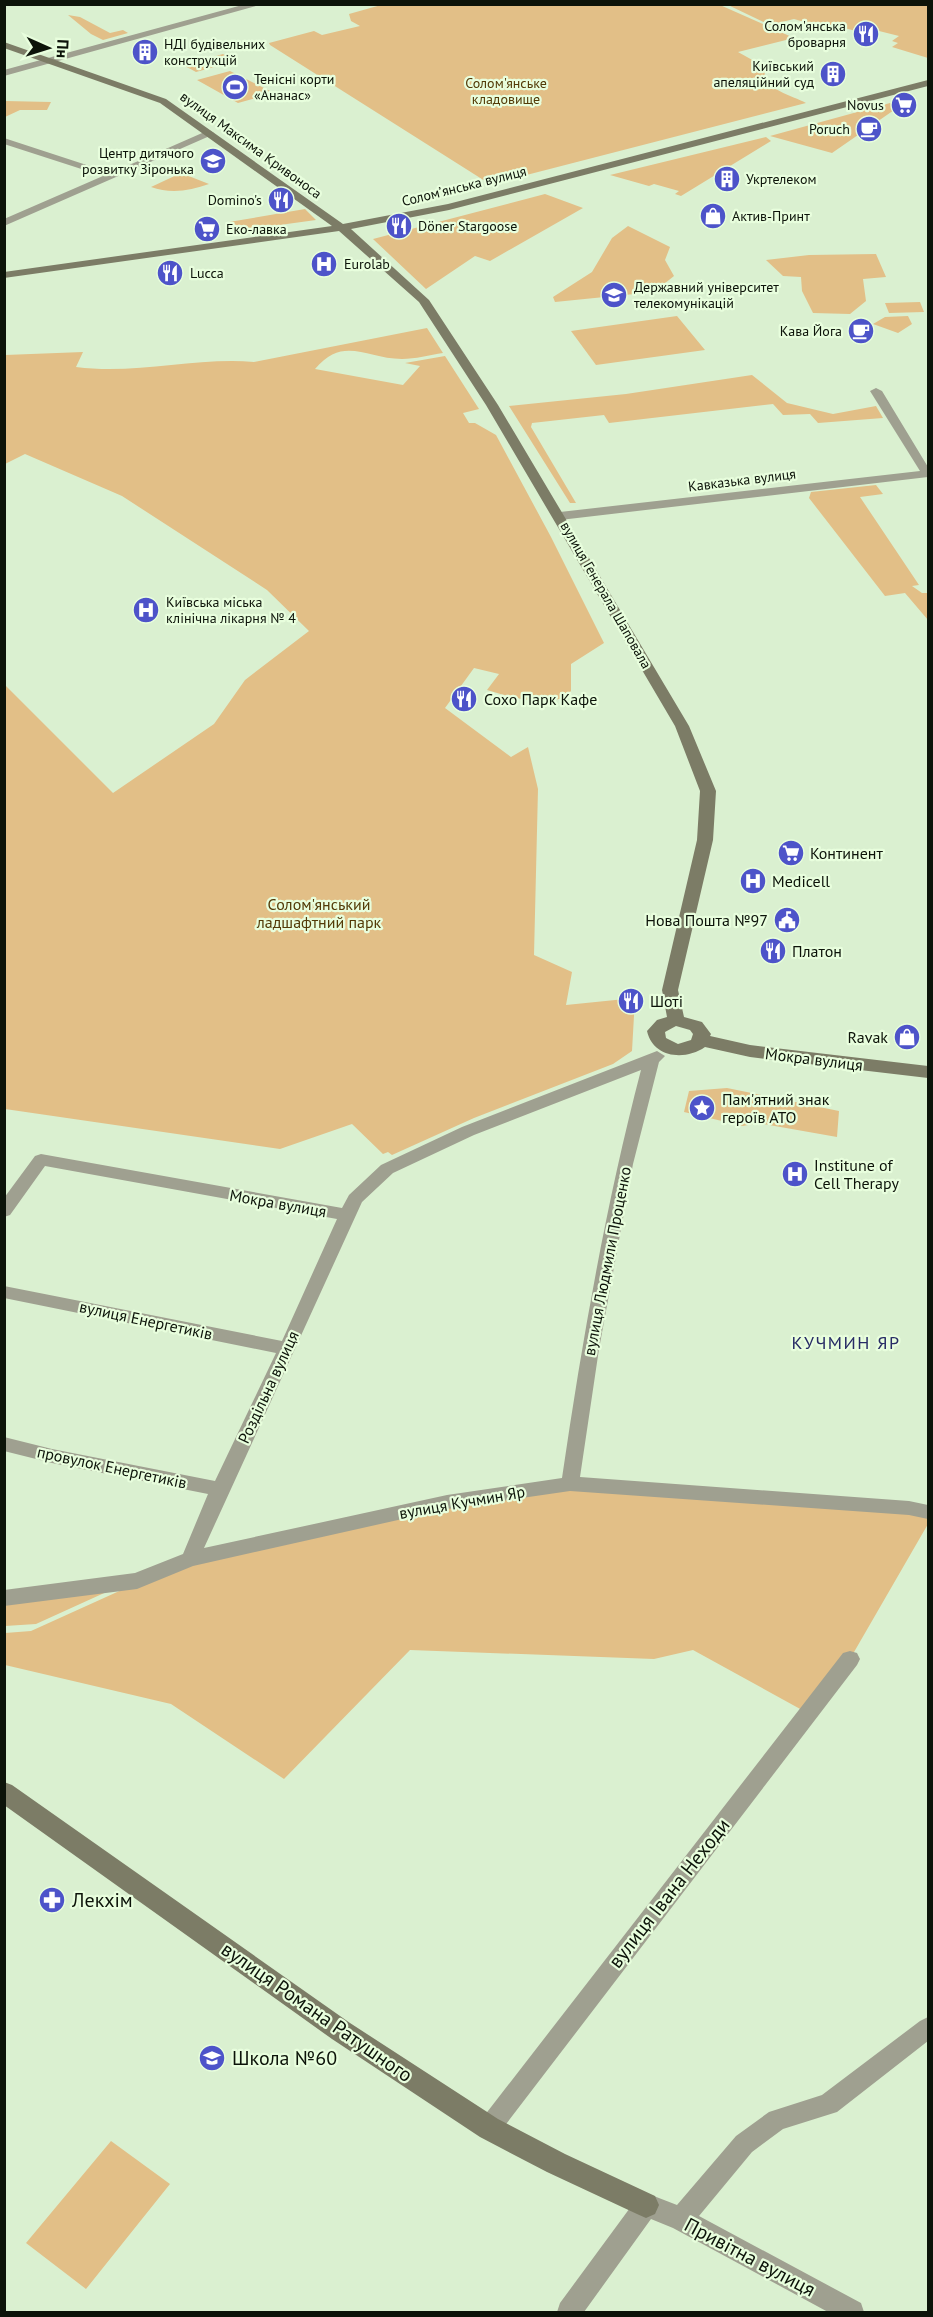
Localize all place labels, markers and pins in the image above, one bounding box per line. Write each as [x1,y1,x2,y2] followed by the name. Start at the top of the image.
[764,17,846,51] place label: Солом'янська броварня
[851,19,881,49] restaurant icon: Солом'янська броварня
[164,35,265,69] place label: НДІ будівельних конструкцій
[130,37,160,67] building icon: НДІ будівельних конструкцій
[713,57,814,91] place label: Київський апеляційний суд
[818,59,848,89] building icon: Київський апеляційний суд
[254,70,334,104] place label: Тенісні корти «Ананас»
[220,72,250,102] sports icon: Тенісні корти «Ананас»
[889,90,919,120] supermarket icon: Novus
[847,96,884,114] place label: Novus
[854,114,884,144] cafe icon: Poruch
[809,120,850,138] place label: Poruch
[82,144,194,178] place label: Центр дитячого розвитку Зіронька
[198,146,228,176] school or university icon: Центр дитячого розвитку Зіронька
[712,164,742,194] building icon: Укртелеком
[746,170,816,188] place label: Укртелеком
[266,185,296,215] restaurant icon: Domino's
[208,191,262,209] place label: Domino's
[698,201,728,231] shop icon: Актив-Принт
[732,207,810,225] place label: Актив-Принт
[384,211,414,241] restaurant icon: Döner Stargoose
[192,214,222,244] supermarket icon: Еко-лавка
[418,217,517,235] place label: Döner Stargoose
[226,220,287,238] place label: Еко-лавка
[309,249,339,279] hospital icon: Eurolab
[344,255,390,273] place label: Eurolab
[155,258,185,288] restaurant icon: Lucca
[190,264,224,282] place label: Lucca
[634,278,779,312] place label: Державний університет телекомунікацій
[599,280,629,310] school or university icon: Державний університет телекомунікацій
[846,316,876,346] cafe icon: Кава Йога
[780,322,842,340] place label: Кава Йога
[166,593,296,627] place label: Київська міська клінічна лікарня № 4
[131,595,161,625] hospital icon: Київська міська клінічна лікарня № 4
[449,684,479,714] restaurant icon: Сохо Парк Кафе
[484,689,597,709] place label: Сохо Парк Кафе
[776,838,806,868] supermarket icon: Континент
[810,843,883,863] place label: Континент
[738,866,768,896] hospital icon: Medicell
[772,871,830,891] place label: Medicell
[772,905,802,935] public building icon: Нова Пошта №97
[645,910,768,930] place label: Нова Пошта №97
[758,936,788,966] restaurant icon: Платон
[792,941,842,961] place label: Платон
[616,986,646,1016] restaurant icon: Шоті
[650,991,683,1011] place label: Шоті
[892,1022,922,1052] shop icon: Ravak
[847,1027,888,1047] place label: Ravak
[722,1089,830,1127] place label: Пам'ятний знак героїв АТО
[687,1093,717,1123] place icon: Пам'ятний знак героїв АТО
[814,1155,899,1193] place label: Institune of Cell Therapy
[780,1159,810,1189] hospital icon: Institune of Cell Therapy
[37,1885,67,1915] pharmacy icon: Лекхім
[71,1887,133,1913] place label: Лекхім
[197,2043,227,2073] school or university icon: Школа №60
[232,2045,337,2071] place label: Школа №60

